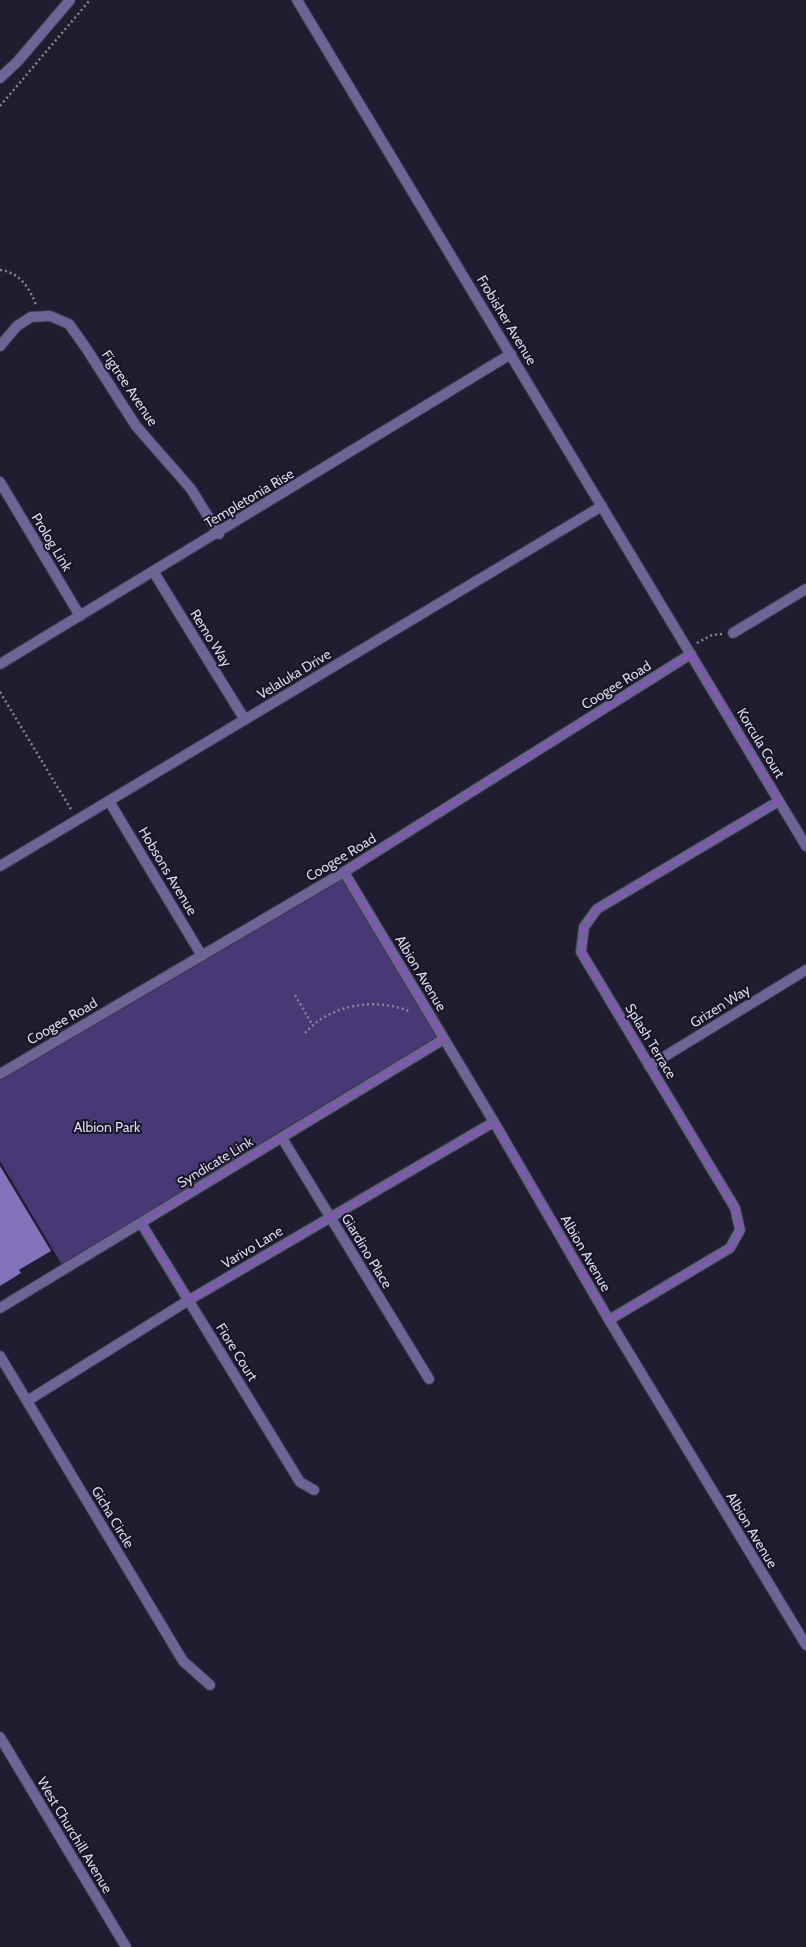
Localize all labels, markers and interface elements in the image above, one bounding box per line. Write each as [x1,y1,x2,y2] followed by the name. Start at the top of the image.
[473,272,541,368] street label: Frobisher Avenue
[98,346,162,430] street label: Figtree Avenue
[201,464,297,532] street label: Templetonia Rise
[28,510,77,575] street label: Prolog Link
[186,606,236,670] street label: Remo Way
[254,645,334,703] street label: Velaluka Drive
[578,657,654,713] street label: Coogee Road
[733,705,789,782] street label: Korcula Court
[135,824,201,918] street label: Hobsons Avenue
[303,829,379,885] street label: Coogee Road
[391,932,451,1014] street label: Albion Avenue
[687,980,753,1032] street label: Grizen Way
[23,994,101,1048] street label: Coogee Road
[621,1000,681,1082] street label: Splash Terrace
[74,1118,141,1136] park label: Albion Park
[174,1132,257,1192] street label: Syndicate Link
[338,1210,396,1292] street label: Giardino Place
[557,1211,615,1295] street label: Albion Avenue
[218,1222,286,1272] street label: Varivo Lane
[212,1320,262,1385] street label: Fiore Court
[87,1483,139,1551] street label: Gicha Circle
[722,1489,782,1571] street label: Albion Avenue
[33,1774,117,1896] street label: West Churchill Avenue

